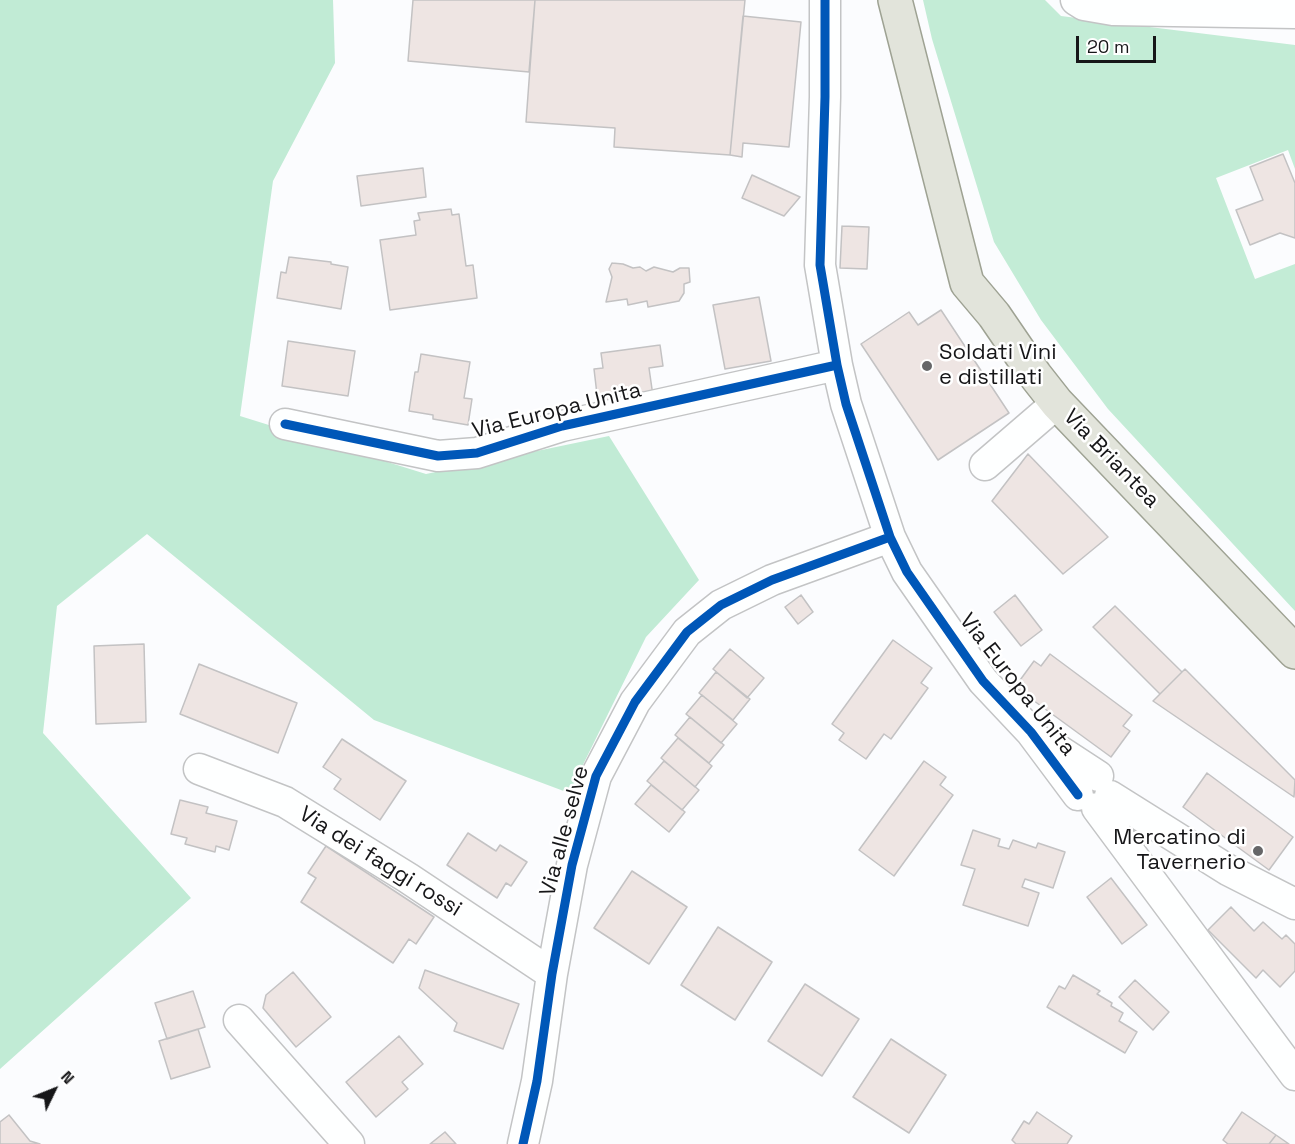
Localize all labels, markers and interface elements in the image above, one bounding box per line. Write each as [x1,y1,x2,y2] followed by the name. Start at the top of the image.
[1079,24,1158,62] scale bar
[1087,35,1130,58] text: 20 m
[939,340,1057,392] place label: Soldati Vini e distillati
[920,359,934,373] marker: Soldati Vini e distillati
[470,377,644,445] street label: Via Europa Unita
[1057,404,1165,514] street label: Via Briantea
[953,609,1081,761] street label: Via Europa Unita
[535,763,595,899] street label: Via alle selve
[294,801,466,923] street label: Via dei faggi rossi
[1113,825,1246,876] place label: Mercatino di Tavernerio
[1251,844,1265,858] marker: Mercatino di Tavernerio
[24,1060,84,1120] north arrow
[56,1066,79,1088] text: N

